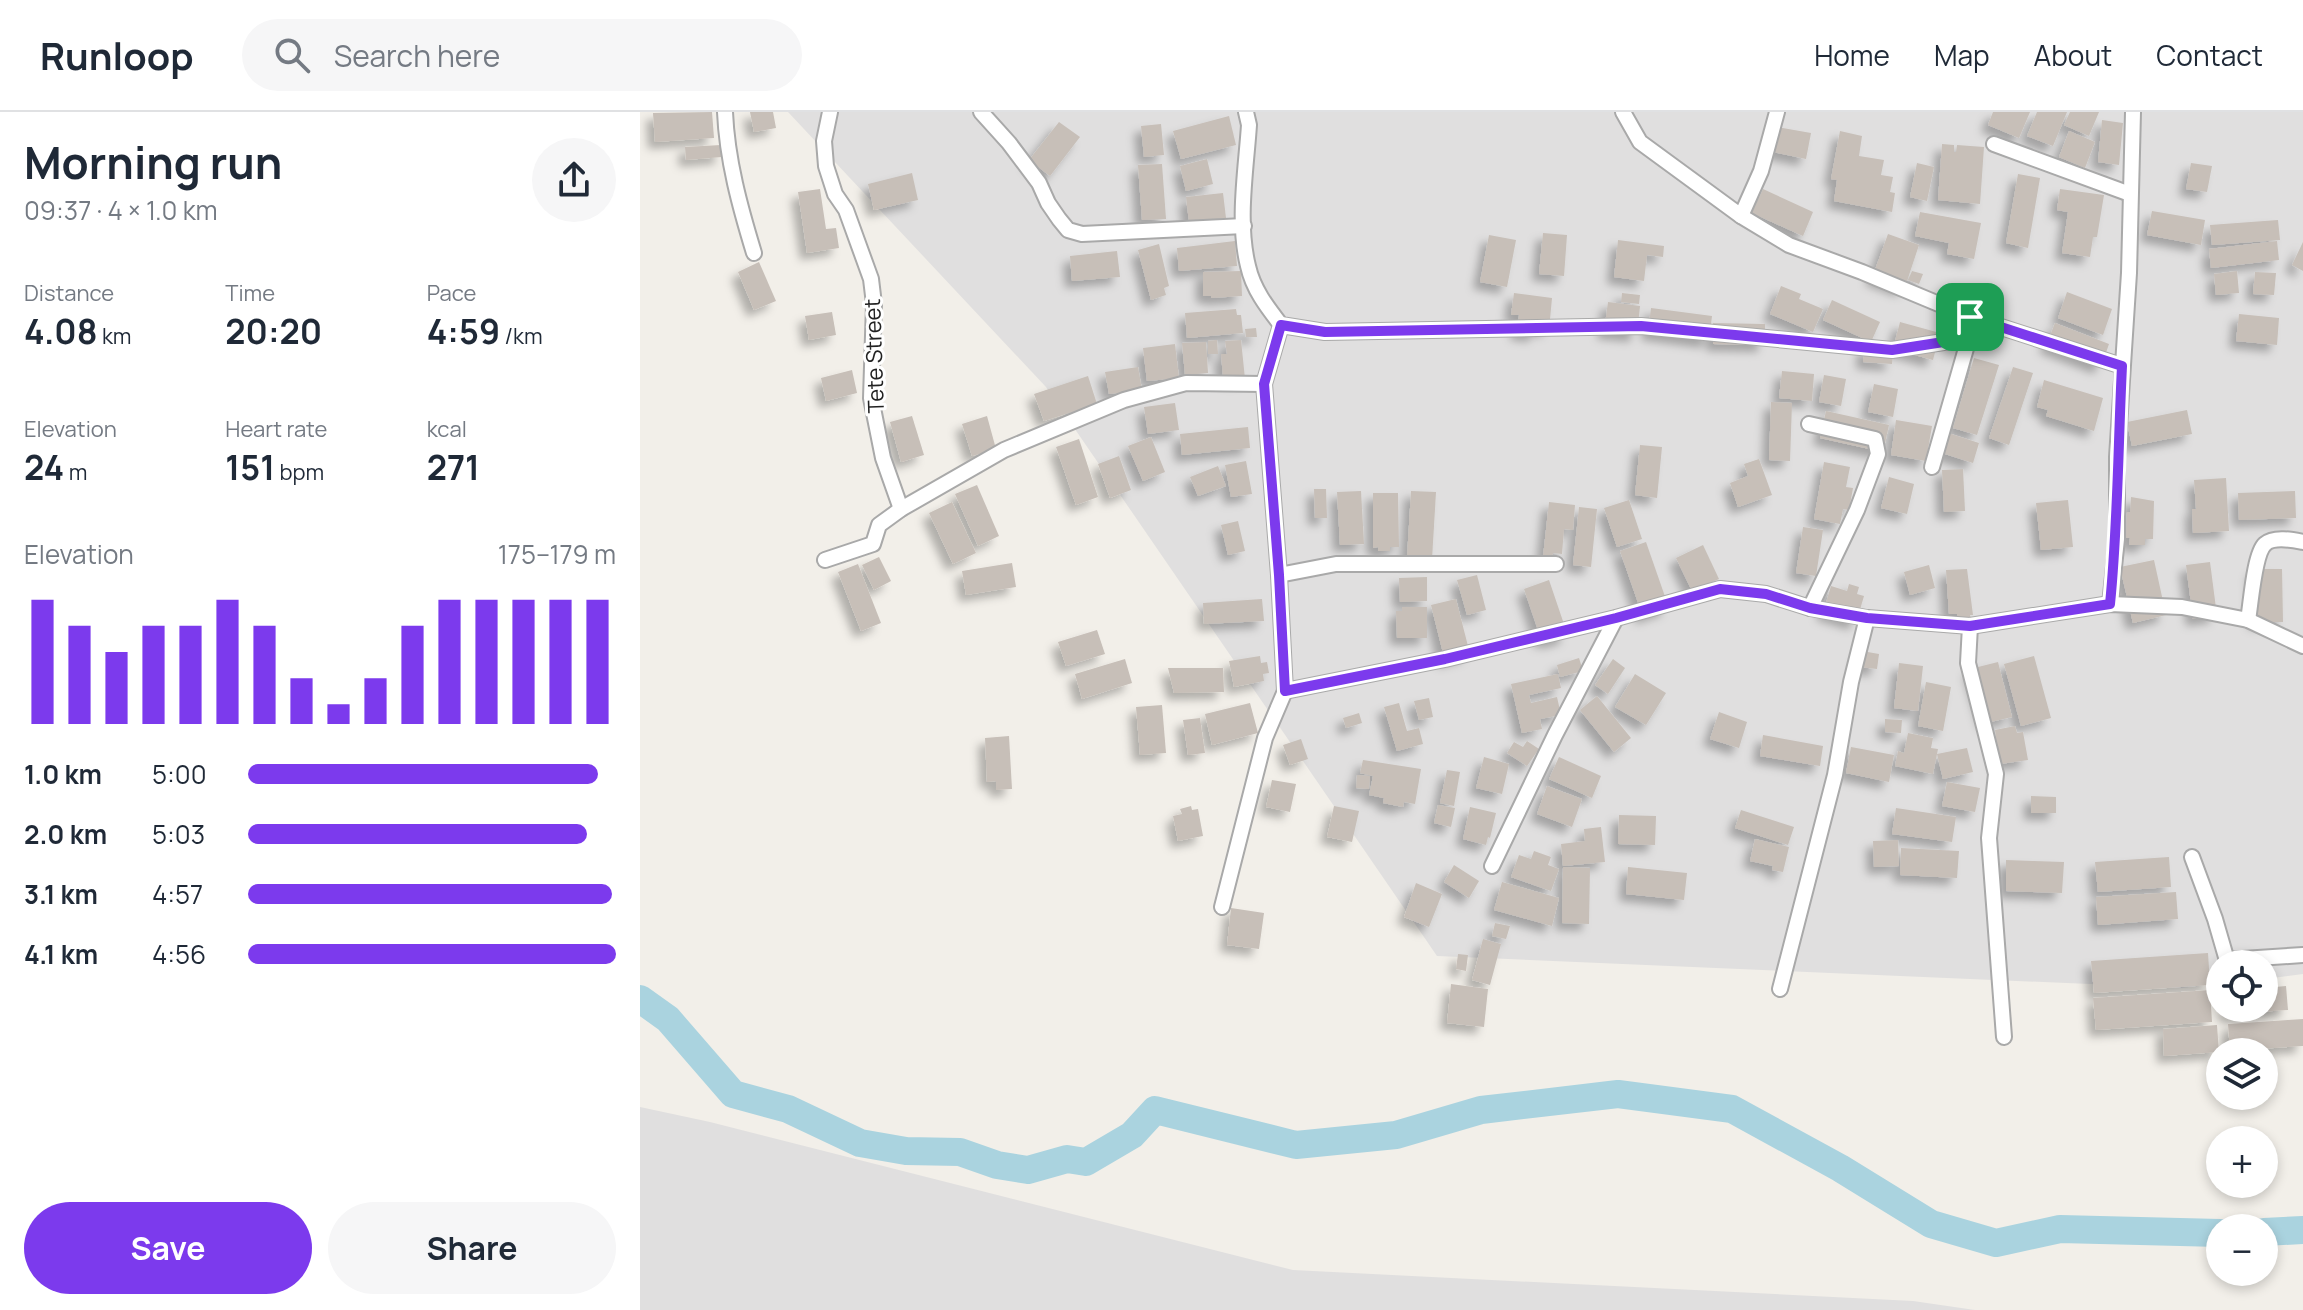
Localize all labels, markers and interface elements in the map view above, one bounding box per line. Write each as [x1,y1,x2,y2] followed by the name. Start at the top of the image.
[242,19,802,91] search box
[40,29,194,81] text: Runloop
[270,33,314,77] icon: search
[334,35,500,76] text: Search here
[1814,36,1890,74] text: Home
[1934,36,1990,74] text: Map
[2034,36,2112,74] text: About
[2156,36,2263,74] text: Contact
[24,132,282,192] text: Morning run
[532,138,616,222] button: share
[24,192,218,228] text: 09:37 · 4 × 1.0 km
[24,278,114,308] text: Distance
[225,278,275,308] text: Time
[427,278,476,308] text: Pace
[1936,283,2004,351] pin
[1948,295,1992,339] icon: arrive
[857,298,891,414] street label: Tete Street
[24,308,98,354] text: 4.08
[225,308,322,354] text: 20:20
[427,308,500,354] text: 4:59
[98,321,132,351] text: km
[500,321,543,351] text: /km
[24,414,117,444] text: Elevation
[225,414,327,444] text: Heart rate
[427,414,467,444] text: kcal
[24,444,64,490] text: 24
[225,444,275,490] text: 151
[427,444,480,490] text: 271
[64,457,87,487] text: m
[275,457,324,487] text: bpm
[24,536,134,572] text: Elevation
[498,536,616,572] text: 175–179 m
[24,756,102,792] text: 1.0 km
[152,756,207,792] text: 5:00
[24,816,107,852] text: 2.0 km
[152,816,205,852] text: 5:03
[24,876,98,912] text: 3.1 km
[152,876,203,912] text: 4:57
[24,936,98,972] text: 4.1 km
[152,936,206,972] text: 4:56
[2206,950,2278,1286] map controls
[2206,950,2278,1022] button: locate
[2206,1038,2278,1110] button: layers
[2206,1126,2278,1198] button: +
[24,1202,312,1294] button: Save
[328,1202,616,1294] button: Share
[2206,1214,2278,1286] button: −

